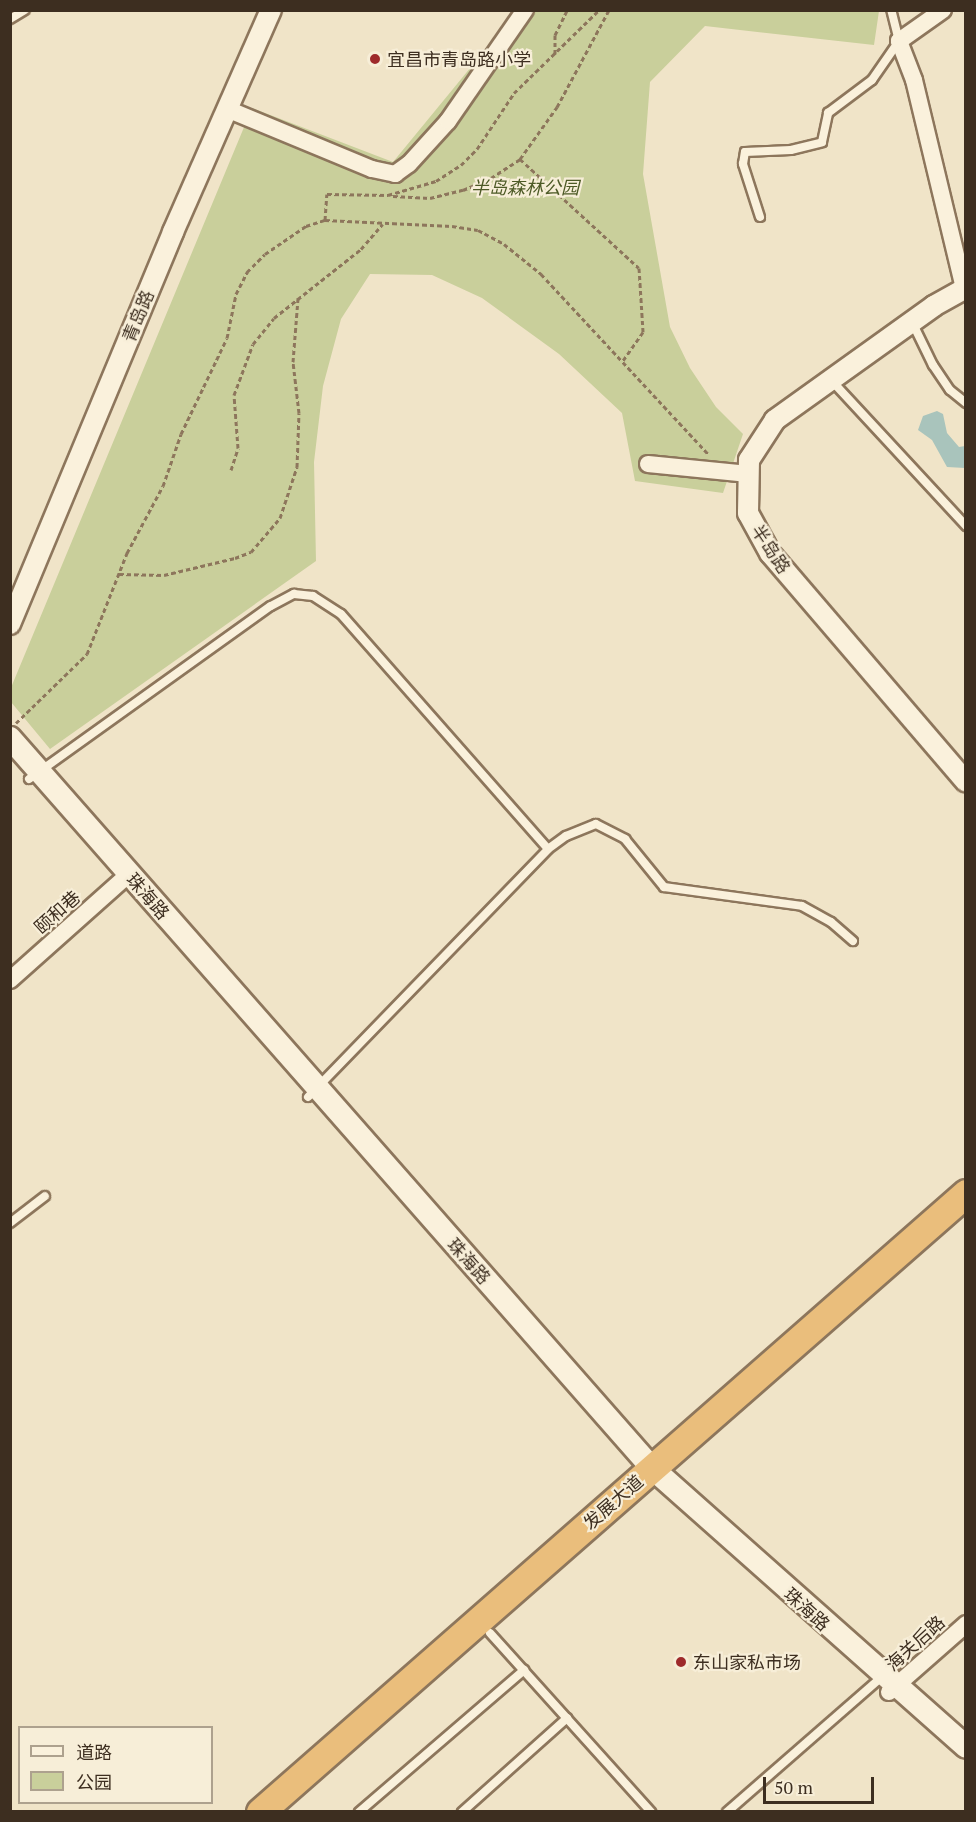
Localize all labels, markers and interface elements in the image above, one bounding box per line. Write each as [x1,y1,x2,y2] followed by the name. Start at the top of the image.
[387,48,531,70] place label: 宜昌市青岛路小学
[368,52,382,66] marker: 宜昌市青岛路小学
[471,176,579,198] park label: 半岛森林公园
[118,287,158,345] street label: 青岛路
[747,521,795,577] street label: 半岛路
[122,869,174,923] street label: 珠海路
[30,886,84,938] street label: 颐和巷
[443,1234,495,1288] street label: 珠海路
[579,1470,647,1534] street label: 发展大道
[780,1583,834,1635] street label: 珠海路
[881,1611,949,1675] street label: 海关后路
[693,1651,801,1673] place label: 东山家私市场
[674,1655,688,1669] marker: 东山家私市场
[18,1726,213,1804] legend
[76,1740,112,1764] text: 道路
[766,1765,877,1803] scale bar
[76,1770,112,1794] text: 公园
[774,1775,813,1799] text: 50 m

